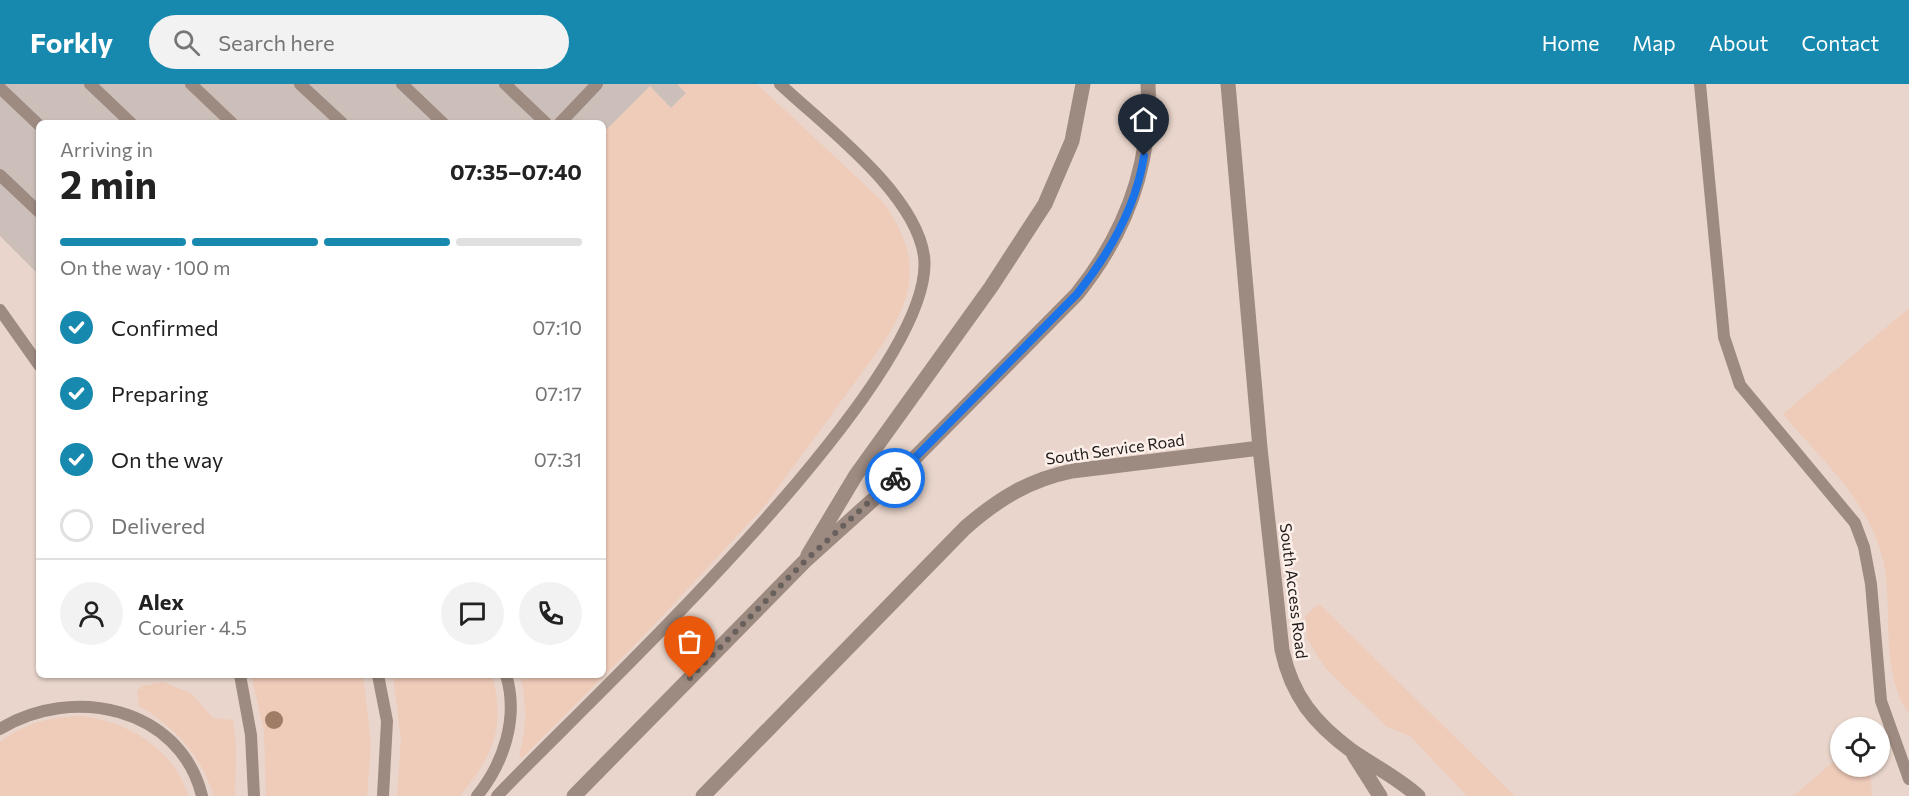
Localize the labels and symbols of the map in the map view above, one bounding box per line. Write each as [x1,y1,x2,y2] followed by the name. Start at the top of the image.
[1118,94,1169,156] pin
[1044,429,1186,468] street label: South Service Road
[865,448,925,508] courier
[1277,522,1312,660] street label: South Access Road
[664,616,715,678] pin

